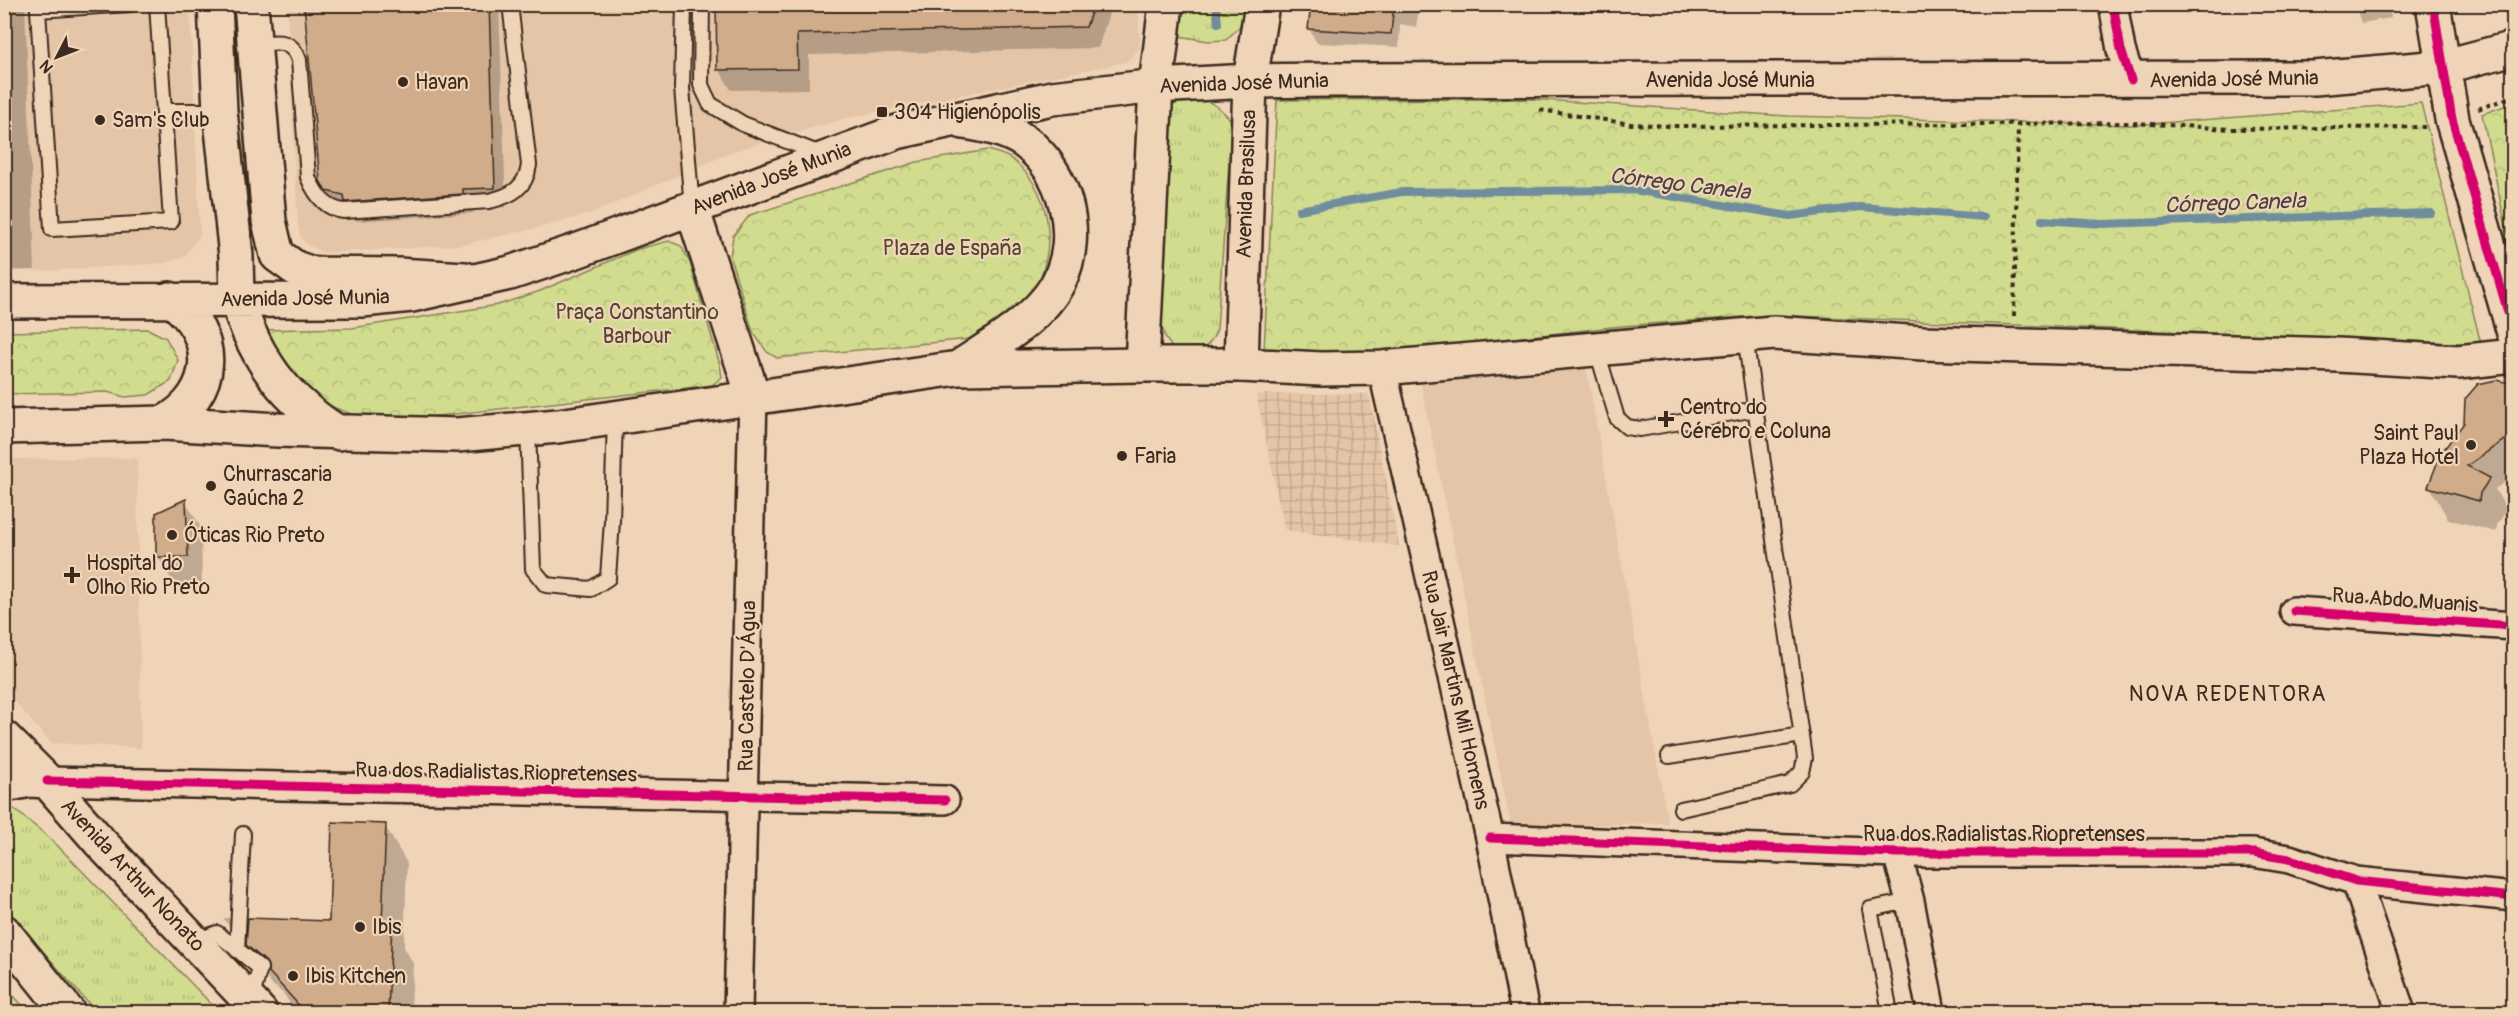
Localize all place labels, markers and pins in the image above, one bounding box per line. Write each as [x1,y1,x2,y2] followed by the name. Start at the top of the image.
[415,69,469,96] place label: Havan
[396,75,410,89] marker: Havan
[894,99,1041,126] place label: 304 Higienópolis
[875,105,889,119] marker: 304 Higienópolis
[112,107,210,134] place label: Sam's Club
[93,113,107,127] marker: Sam's Club
[1680,394,1831,445] place label: Centro do Cérebro e Coluna
[1657,410,1675,428] marker: Centro do Cérebro e Coluna
[2359,420,2459,471] place label: Saint Paul Plaza Hotel
[2464,438,2478,452] marker: Saint Paul Plaza Hotel
[1134,443,1176,470] place label: Faria
[1115,449,1129,463] marker: Faria
[223,461,332,512] place label: Churrascaria Gaúcha 2
[204,479,218,493] marker: Churrascaria Gaúcha 2
[184,521,325,549] place label: Óticas Rio Preto
[165,528,179,542] marker: Óticas Rio Preto
[86,550,210,601] place label: Hospital do Olho Rio Preto
[63,566,81,584] marker: Hospital do Olho Rio Preto
[372,914,402,941] place label: Ibis
[353,920,367,934] marker: Ibis
[305,963,406,990] place label: Ibis Kitchen
[286,969,300,983] marker: Ibis Kitchen

